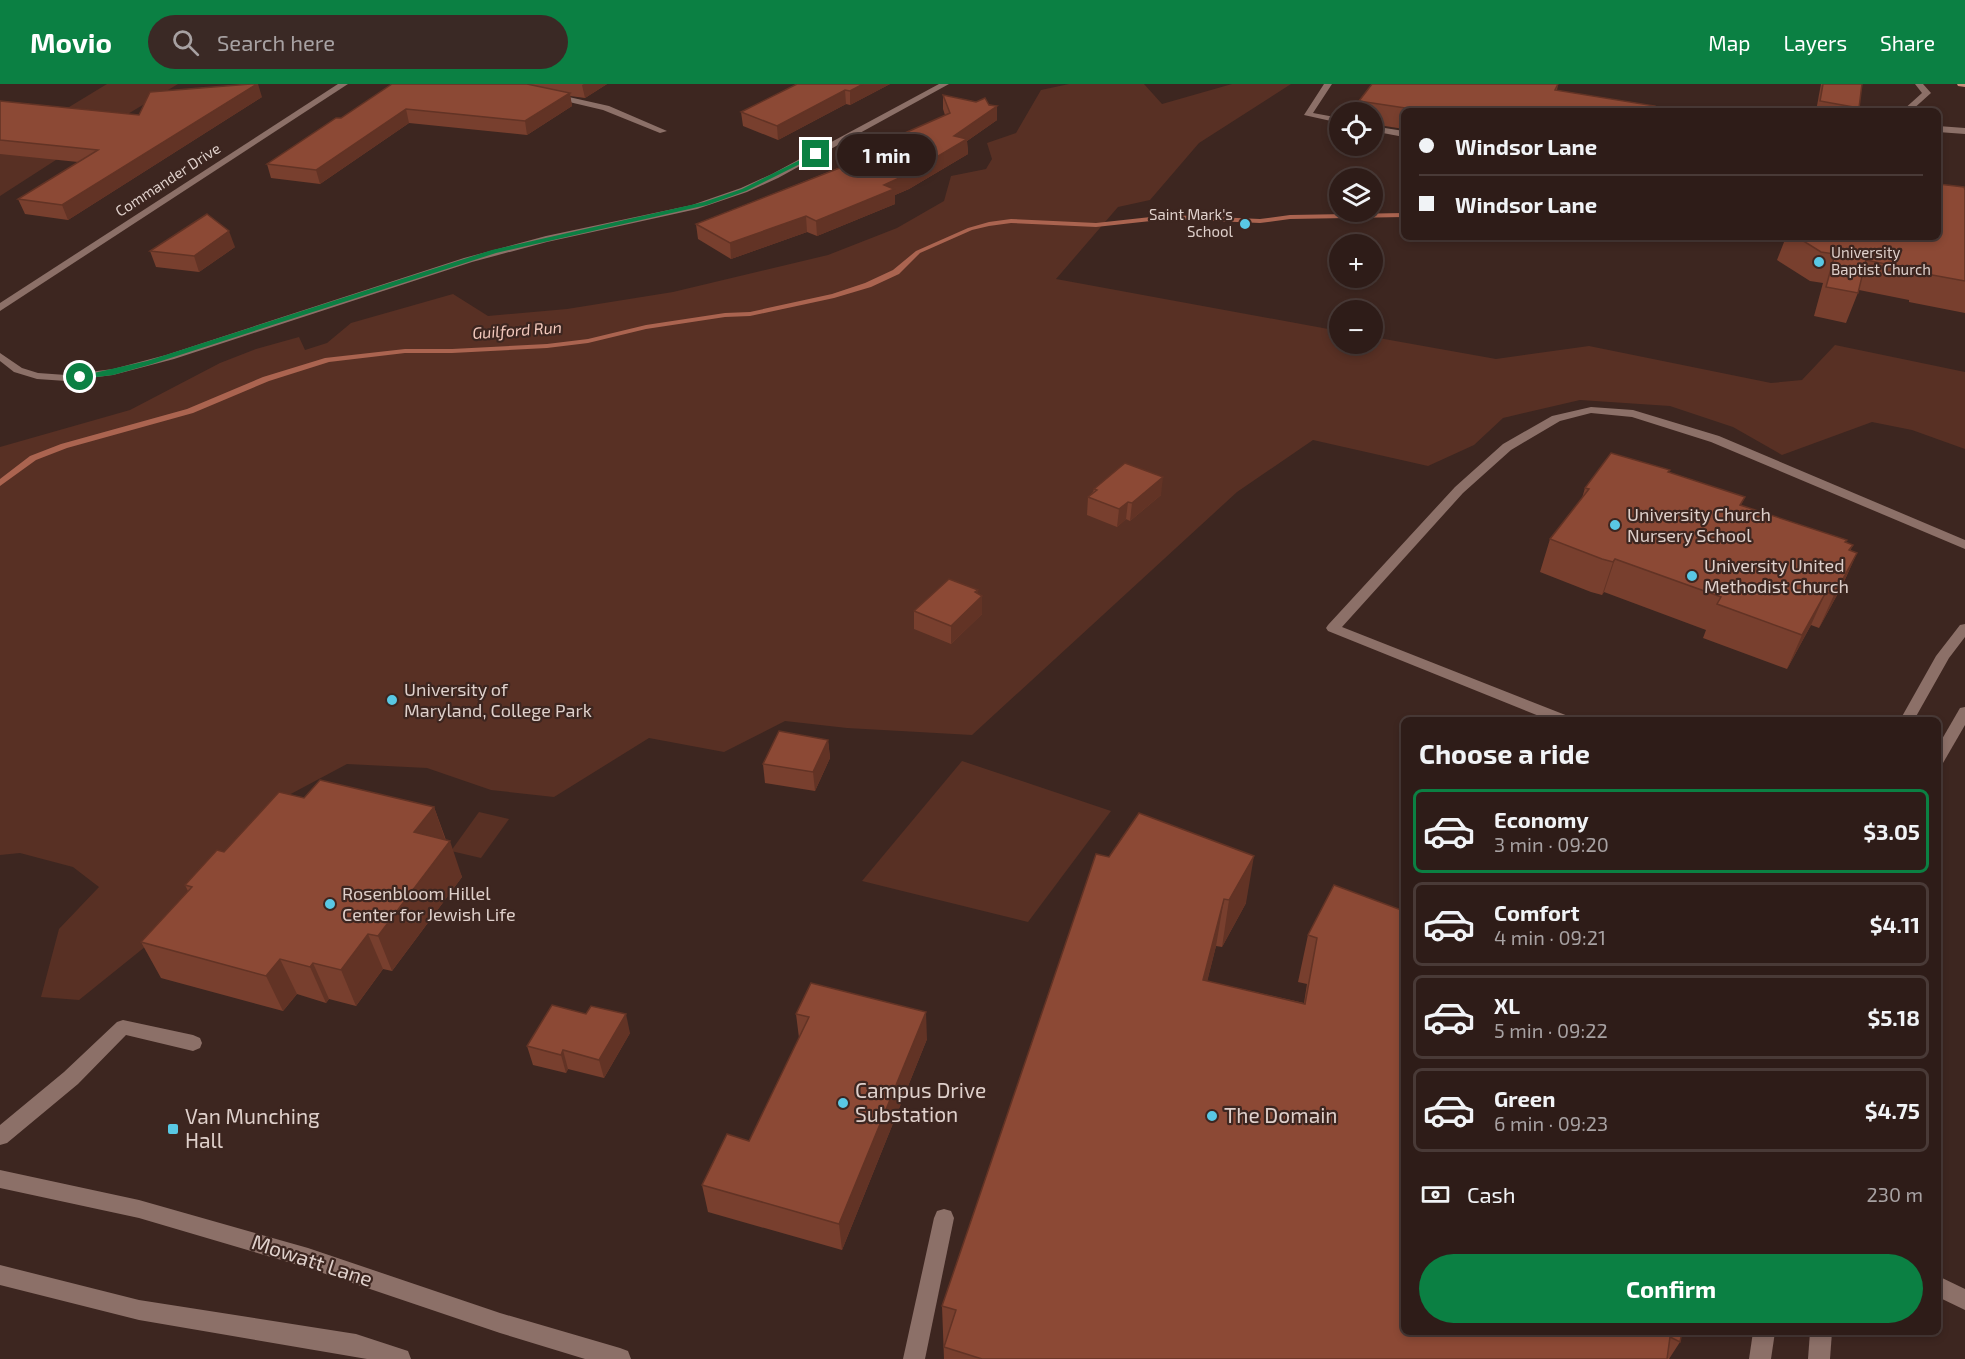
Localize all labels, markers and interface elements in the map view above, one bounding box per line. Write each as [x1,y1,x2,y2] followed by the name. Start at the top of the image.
[148,15,568,69] search box
[30,25,112,59] text: Movio
[169,26,202,59] icon: search
[217,29,335,55] text: Search here
[1708,30,1750,55] text: Map
[1783,30,1847,55] text: Layers
[1880,30,1935,55] text: Share
[1329,102,1383,354] map controls
[1329,102,1383,156] button: locate
[837,133,936,175] callout: 1 min
[1455,133,1597,159] text: Windsor Lane
[112,138,223,220] street label: Commander Drive
[802,140,829,167] route end
[862,143,911,167] text: 1 min
[1329,168,1383,222] button: layers
[1455,191,1597,217] text: Windsor Lane
[1149,205,1234,240] place label: Saint Mark's School
[1238,217,1252,231] marker: Saint Mark's School
[1329,234,1383,288] button: +
[1831,243,1931,278] place label: University Baptist Church
[1812,255,1826,269] marker: University Baptist Church
[1329,300,1383,354] button: −
[472,317,562,342] water label: Guilford Run
[66,363,93,390] route start
[1627,503,1771,546] place label: University Church Nursery School
[1608,518,1622,532] marker: University Church Nursery School
[1704,554,1849,597] place label: University United Methodist Church
[1685,569,1699,583] marker: University United Methodist Church
[404,678,592,721] place label: University of Maryland, College Park
[385,693,399,707] marker: University of Maryland, College Park
[1419,737,1590,769] text: Choose a ride
[1422,804,1476,858] icon: car
[1494,806,1589,832] text: Economy
[1863,818,1920,844] text: $3.05
[1494,832,1609,856] text: 3 min · 09:20
[342,882,516,925] place label: Rosenbloom Hillel Center for Jewish Life
[323,897,337,911] marker: Rosenbloom Hillel Center for Jewish Life
[1422,897,1476,951] icon: car
[1494,899,1579,925] text: Comfort
[1870,911,1920,937] text: $4.11
[1494,925,1606,949] text: 4 min · 09:21
[1422,990,1476,1044] icon: car
[1494,992,1520,1018] text: XL
[1867,1004,1920,1030] text: $5.18
[1494,1018,1608,1042] text: 5 min · 09:22
[855,1077,986,1126] place label: Campus Drive Substation
[1422,1083,1476,1137] icon: car
[1494,1085,1556,1111] text: Green
[836,1096,850,1110] marker: Campus Drive Substation
[1865,1097,1920,1123] text: $4.75
[1224,1102,1338,1127] place label: The Domain
[185,1103,320,1152] place label: Van Munching Hall
[1205,1109,1219,1123] marker: The Domain
[1494,1111,1608,1135] text: 6 min · 09:23
[166,1122,180,1136] marker: Van Munching Hall
[1419,1178,1452,1211] icon: cash
[1467,1181,1516,1207] text: Cash
[1867,1182,1923,1206] text: 230 m
[249,1228,376,1291] street label: Mowatt Lane
[1419,1254,1923,1323] button: Confirm

